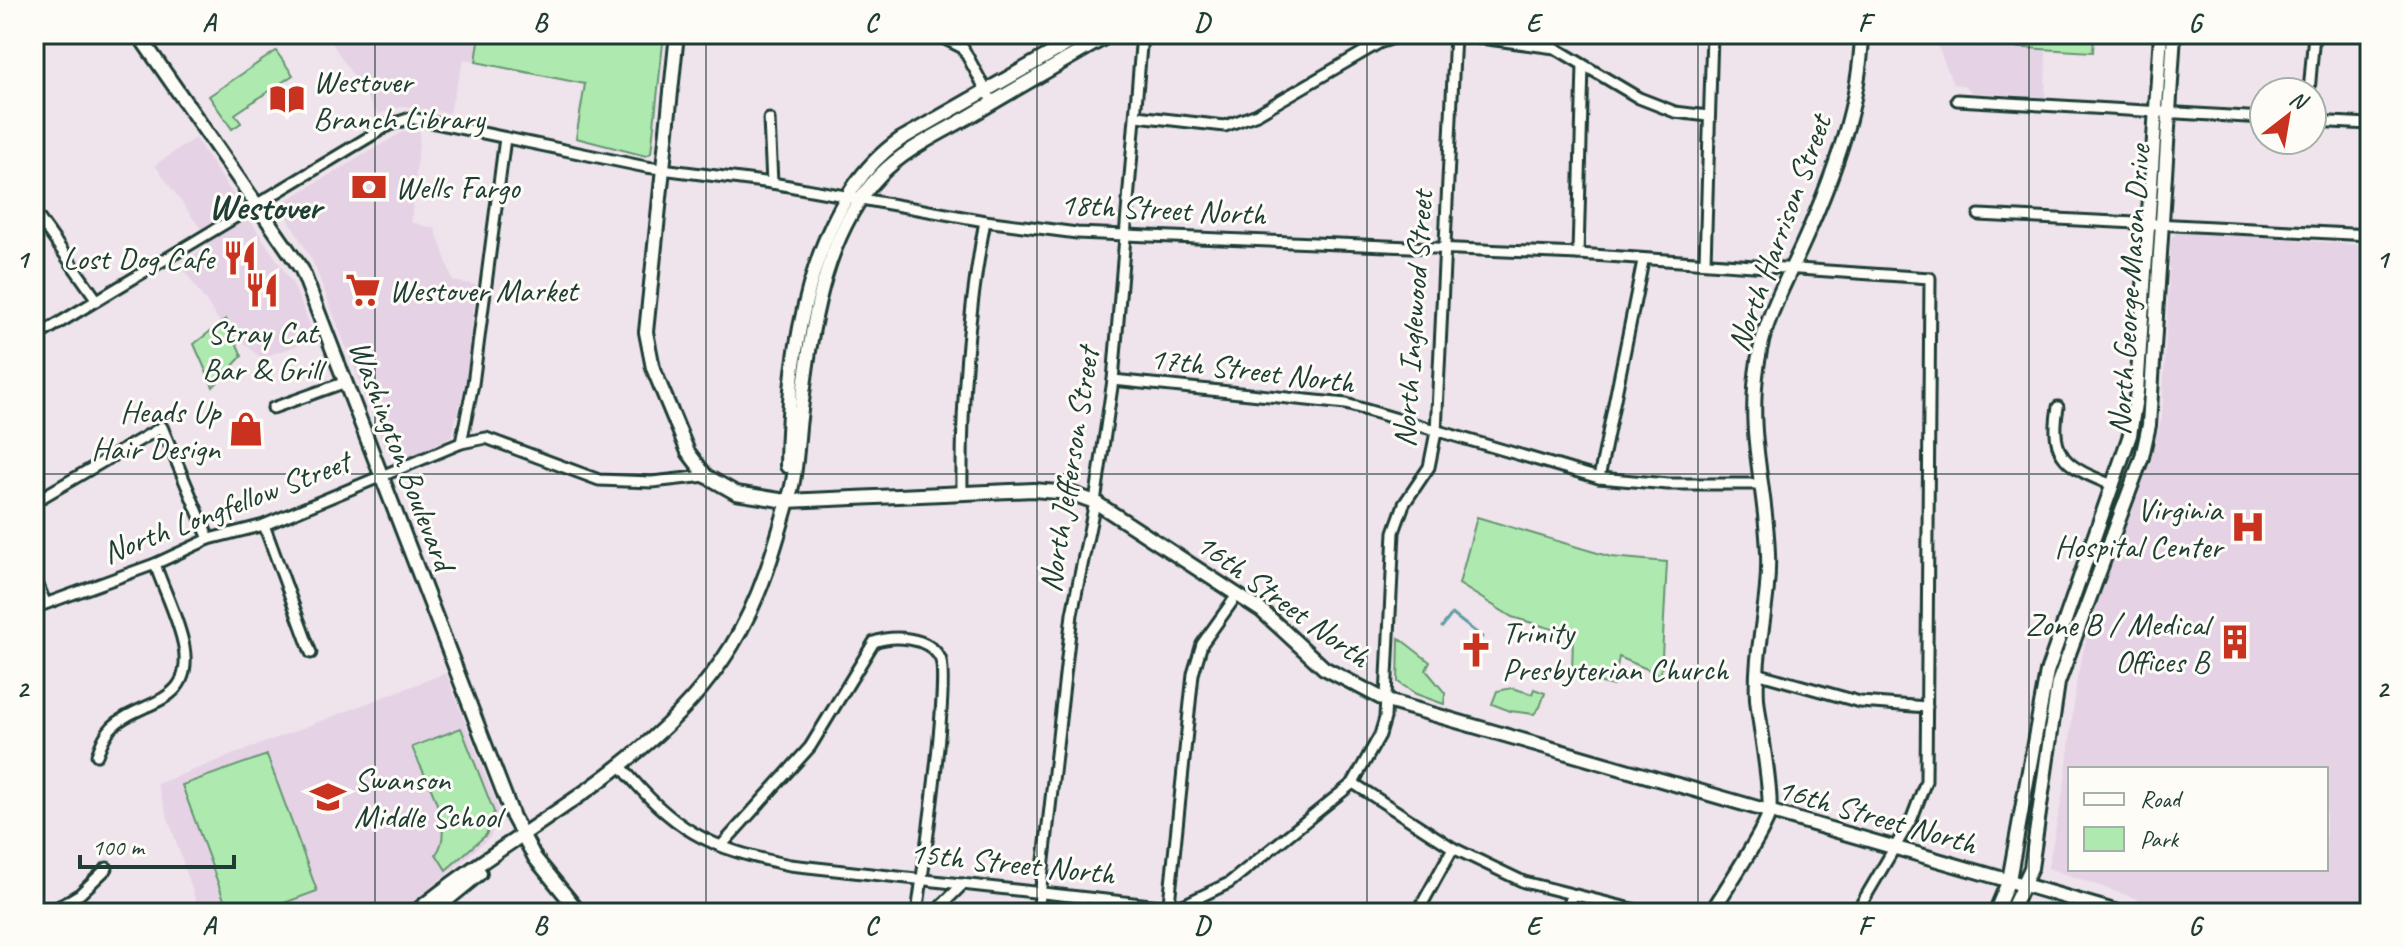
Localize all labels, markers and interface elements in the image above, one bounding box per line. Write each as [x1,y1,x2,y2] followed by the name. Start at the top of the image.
[202,6,217,39] text: A
[533,6,549,39] text: B
[865,6,881,39] text: C
[1194,6,1212,39] text: D
[1526,6,1544,39] text: E
[1858,6,1876,39] text: F
[2189,6,2205,39] text: G
[313,61,487,139] place label: Westover Branch Library
[2248,76,2328,156] north arrow
[268,80,306,118] library icon: Westover Branch Library
[2285,84,2314,117] text: N
[1717,106,1842,357] street label: North Harrison Street
[2098,141,2160,436] street label: North George Mason Drive
[395,167,521,208] place label: Wells Fargo
[350,168,388,206] bank icon: Wells Fargo
[1059,183,1268,235] street label: 18th Street North
[209,184,325,230] district label: Westover
[1384,186,1443,449] street label: North Inglewood Street
[63,238,217,279] place label: Lost Dog Cafe
[221,239,259,277] restaurant icon: Lost Dog Cafe
[16,243,31,276] text: 1
[2376,243,2391,276] text: 1
[389,270,580,311] place label: Westover Market
[243,271,281,309] restaurant icon: Stray Cat Bar & Grill
[344,271,382,309] supermarket icon: Westover Market
[202,312,327,390] place label: Stray Cat Bar & Grill
[339,334,466,580] street label: Washington Boulevard
[1147,337,1358,403] street label: 17th Street North
[1029,340,1109,595] street label: North Jefferson Street
[91,391,222,469] place label: Heads Up Hair Design
[227,410,265,448] shop icon: Heads Up Hair Design
[97,439,359,573] street label: North Longfellow Street
[2054,489,2225,567] place label: Virginia Hospital Center
[2229,508,2267,546] hospital icon: Virginia Hospital Center
[1188,523,1379,678] street label: 16th Street North
[2025,604,2215,682] place label: Zone B / Medical Offices B
[1502,612,1729,690] place label: Trinity Presbyterian Church
[2216,623,2254,661] building icon: Zone B / Medical Offices B
[1457,631,1495,669] church icon: Trinity Presbyterian Church
[16,672,30,705] text: 2
[2376,672,2390,705] text: 2
[354,759,506,837] place label: Swanson Middle School
[2068,767,2328,871] legend
[1773,768,1983,864] street label: 16th Street North
[309,778,347,816] school or university icon: Swanson Middle School
[2140,784,2184,814] text: Road
[80,819,234,869] scale bar
[2140,824,2180,854] text: Park
[92,832,146,862] text: 100 m
[908,832,1118,894] street label: 15th Street North
[202,909,217,942] text: A
[533,909,549,942] text: B
[865,909,881,942] text: C
[1194,909,1212,942] text: D
[1526,909,1544,942] text: E
[1858,909,1876,942] text: F
[2189,909,2205,942] text: G

